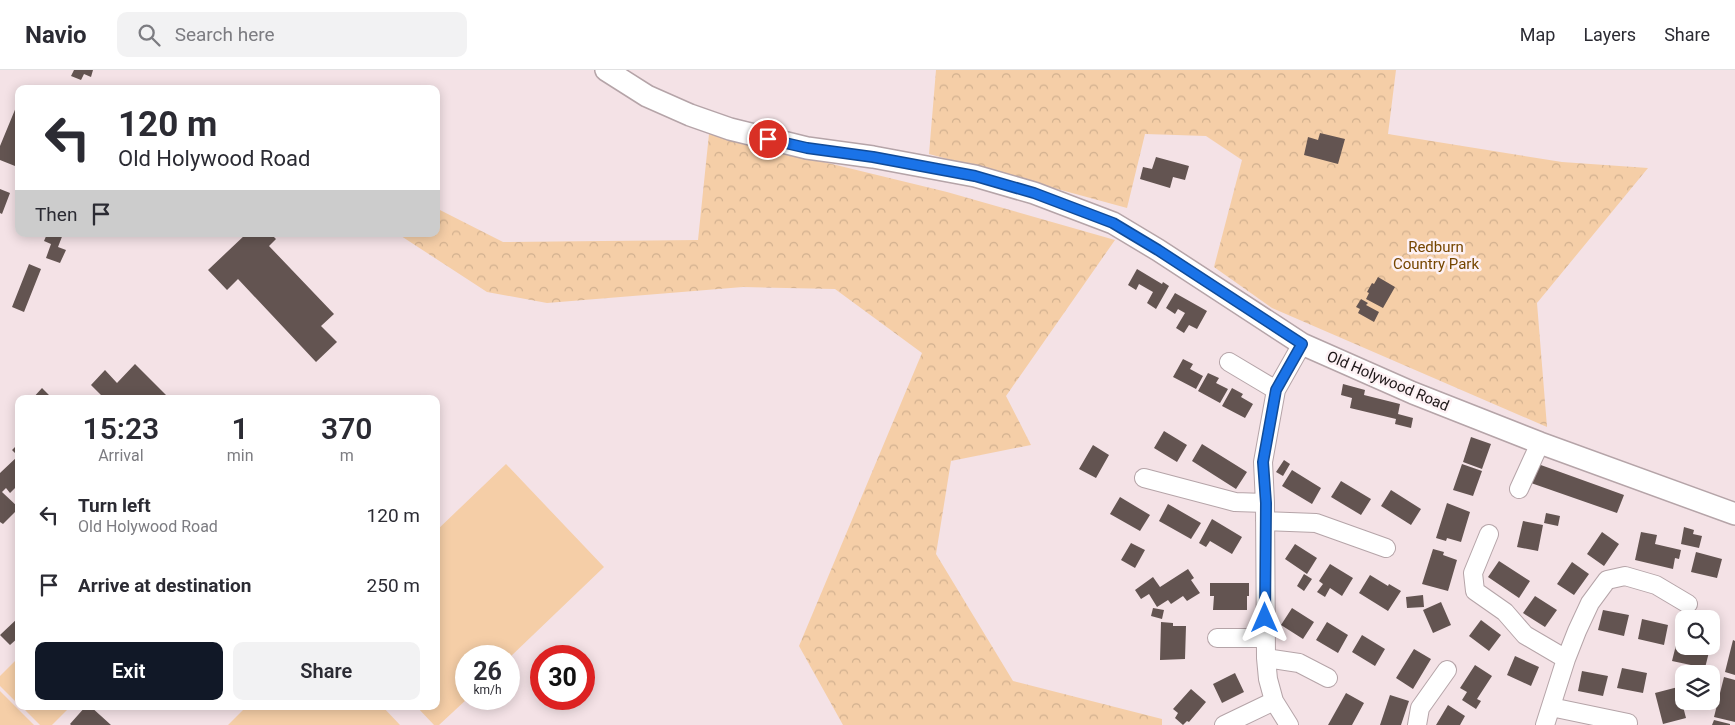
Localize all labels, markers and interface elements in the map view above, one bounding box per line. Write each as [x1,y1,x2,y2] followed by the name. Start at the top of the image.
[117,12,467,57] search box
[25,21,87,49] text: Navio
[135,21,163,49] icon: search
[175,23,275,46] text: Search here
[1520,24,1555,45] text: Map
[1583,24,1636,45] text: Layers
[1664,24,1710,45] text: Share
[118,104,217,145] text: 120 m
[35,105,100,170] icon: left
[747,118,789,160] pin
[754,125,782,153] icon: arrive
[118,146,310,171] text: Old Holywood Road
[87,200,115,228] icon: arrive
[35,203,77,226] text: Then
[1393,238,1479,273] park label: Redburn Country Park
[1324,347,1452,415] street label: Old Holywood Road
[83,411,159,446] text: 15:23
[232,411,249,446] text: 1
[321,411,372,446] text: 370
[98,446,144,465] text: Arrival
[227,446,254,465] text: min
[340,446,354,465] text: m
[78,494,151,517] text: Turn left
[35,501,63,529] icon: left
[367,504,420,527] text: 120 m
[78,517,218,536] text: Old Holywood Road
[35,571,63,599] icon: arrive
[78,574,251,597] text: Arrive at destination
[367,574,420,597] text: 250 m
[1238,591,1290,643] position arrow
[1675,610,1720,710] map controls
[1675,610,1720,655] button: search
[35,642,223,700] button: Exit
[233,642,420,700] button: Share
[530,645,595,710] speed limit sign: 30
[473,657,502,686] text: 26
[1675,665,1720,710] button: layers
[473,683,502,697] text: km/h

